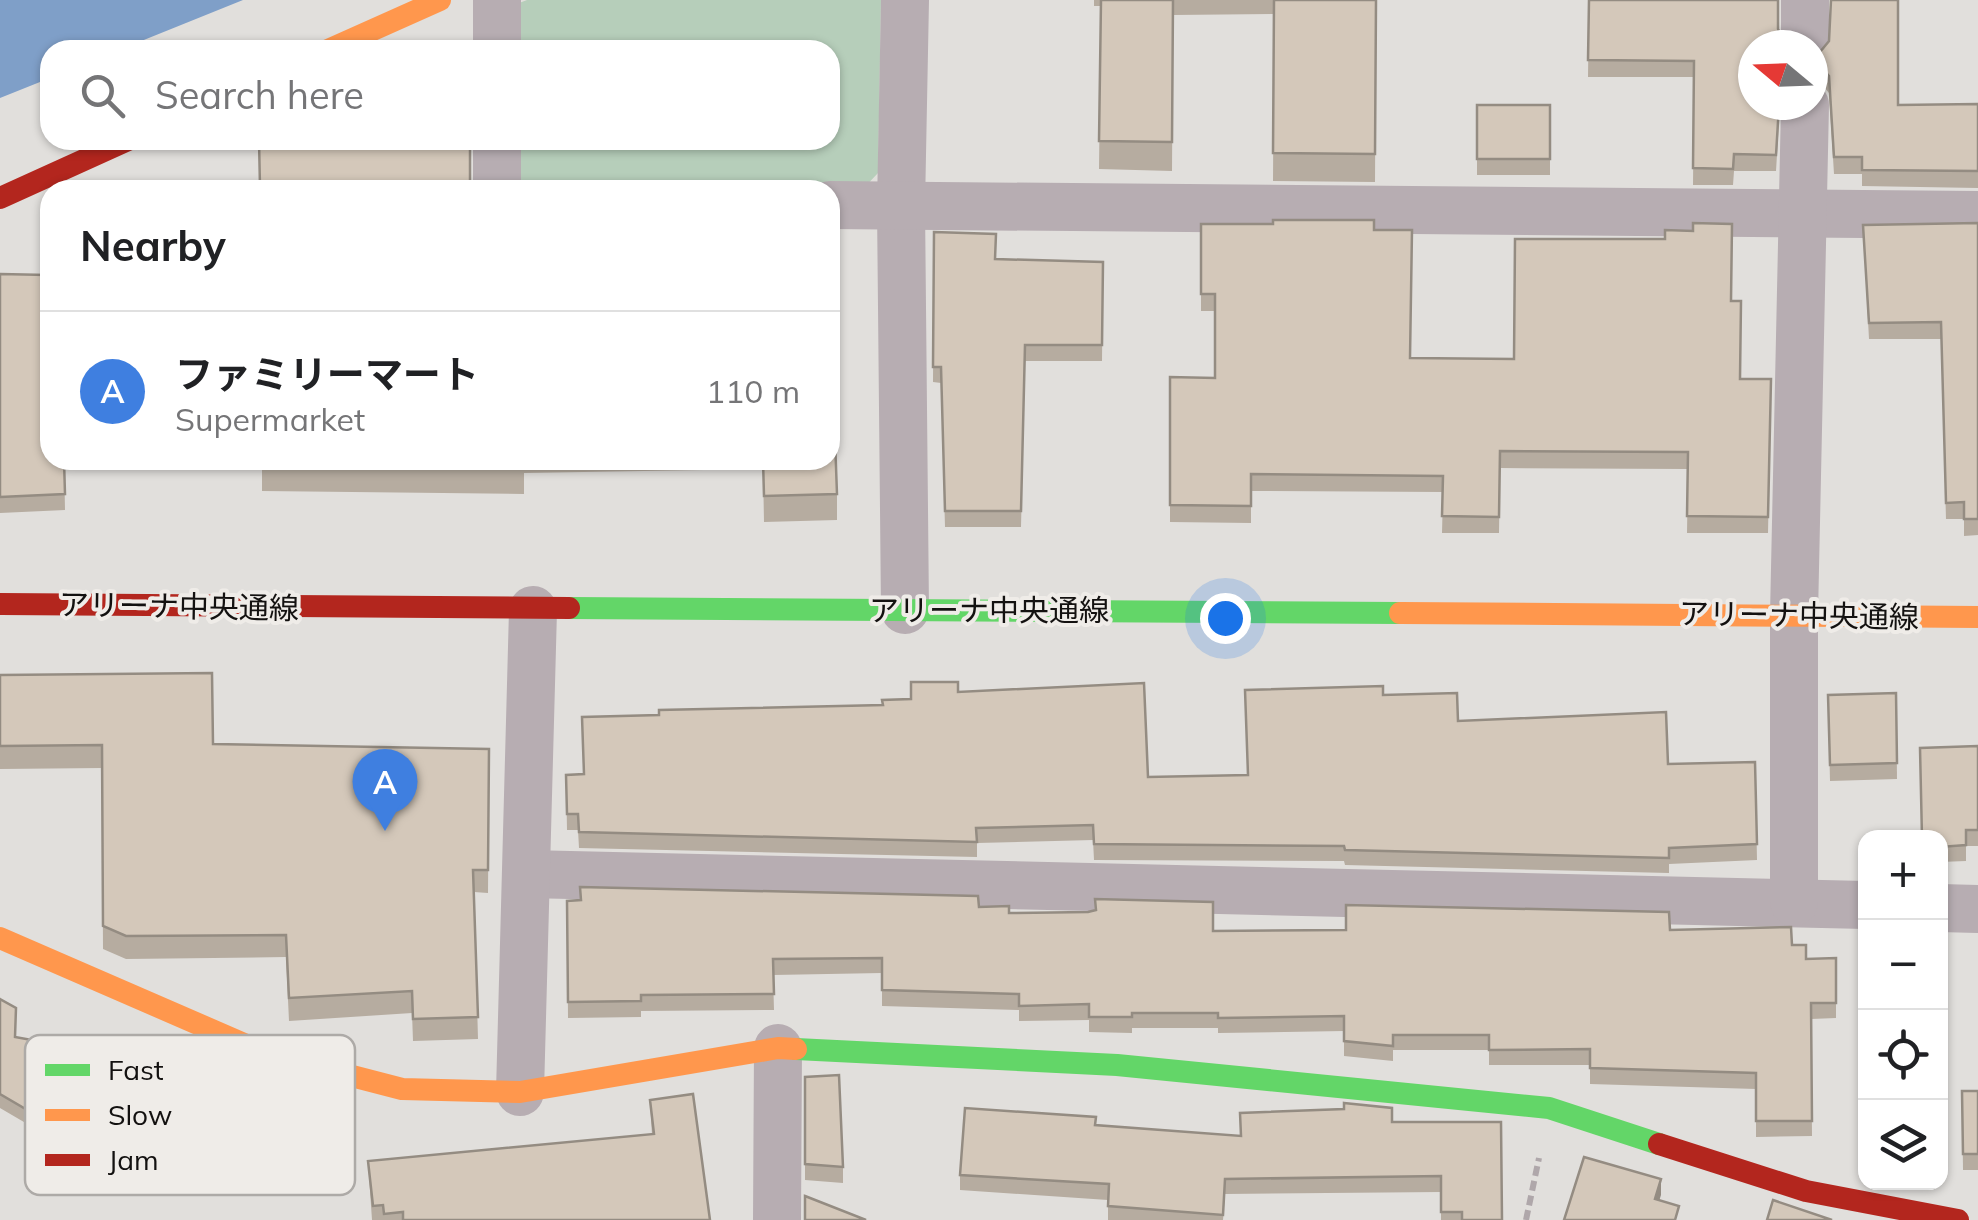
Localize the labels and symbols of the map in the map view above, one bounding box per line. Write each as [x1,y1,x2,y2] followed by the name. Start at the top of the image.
[1738,30,1828,120] north arrow
[59,585,299,627] street label: アリーナ中央通線
[869,591,1109,629] street label: アリーナ中央通線
[1200,593,1251,644] your location
[1679,594,1919,636] street label: アリーナ中央通線
[352,748,418,831] pin: A
[25,1035,355,1195] legend
[108,1052,164,1087] text: Fast
[108,1097,172,1132] text: Slow
[108,1142,159,1177] text: Jam

